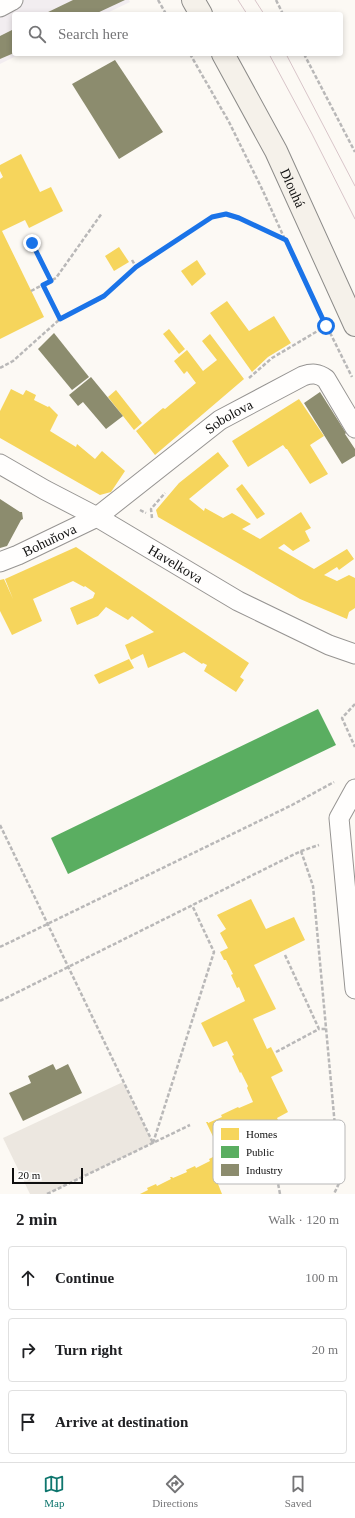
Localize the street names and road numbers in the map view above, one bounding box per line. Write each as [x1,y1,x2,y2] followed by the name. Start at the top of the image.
[277,166,308,210] street label: Dlouhá
[202,396,256,436] street label: Sobolova
[20,520,79,559] street label: Bohuňova
[146,542,206,586] street label: Havelkova

